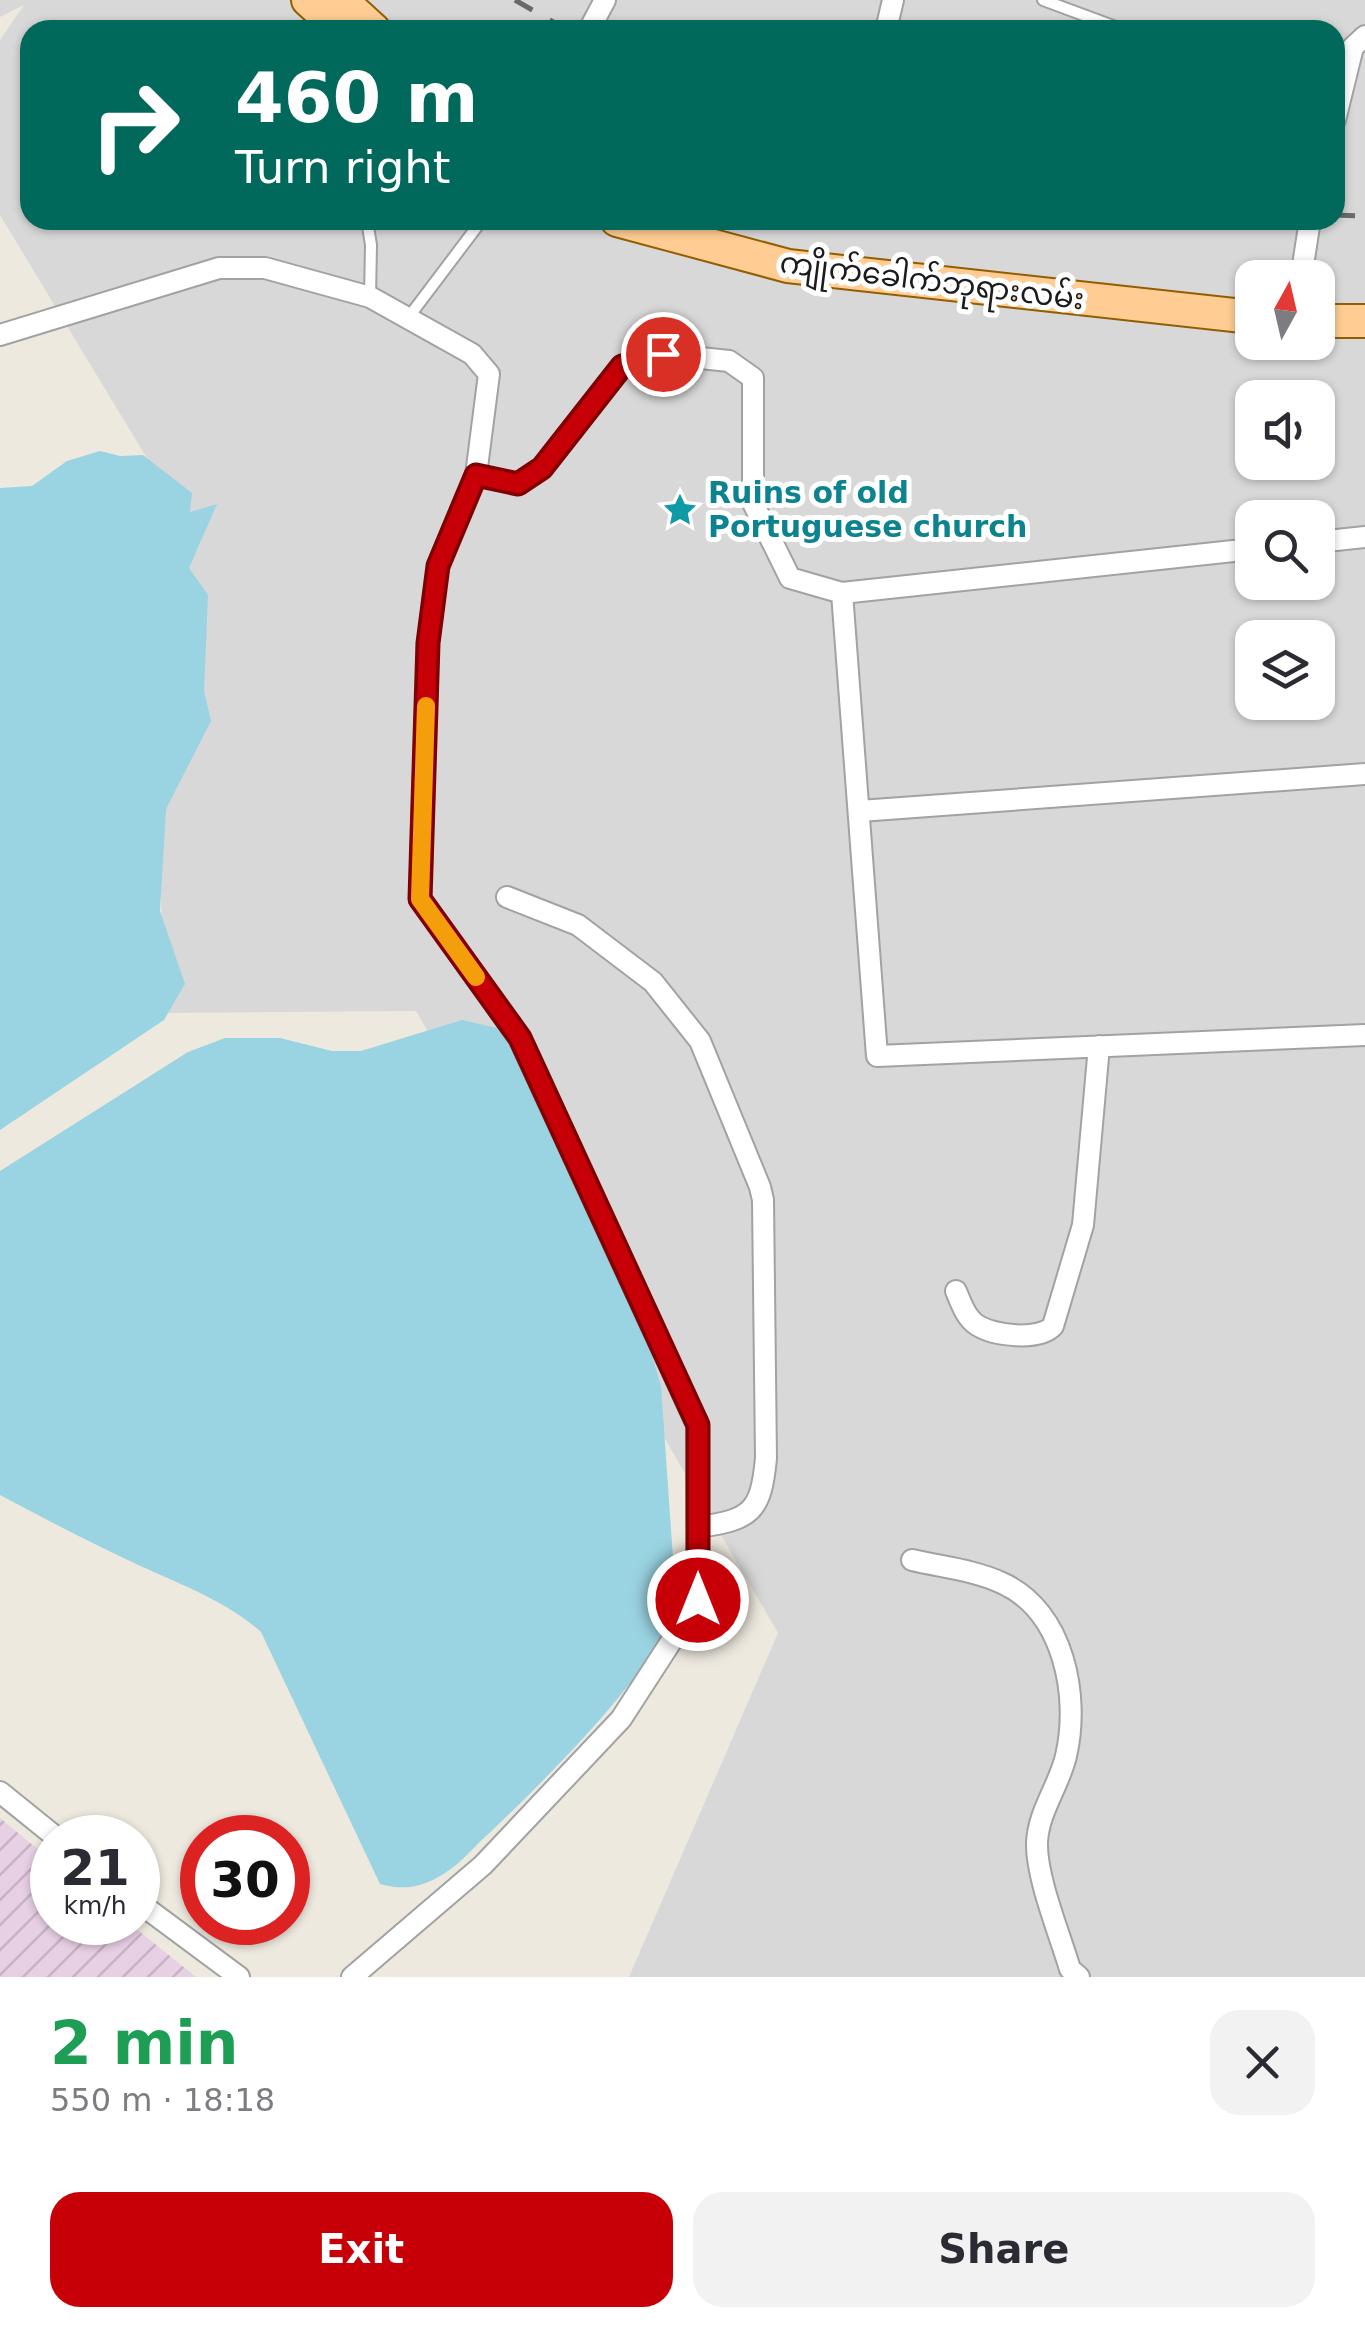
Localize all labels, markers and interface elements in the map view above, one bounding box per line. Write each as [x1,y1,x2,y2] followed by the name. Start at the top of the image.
[235,57,478,139] text: 460 m
[70,60,200,190] icon: right
[235,141,450,194] text: Turn right
[777,240,1087,324] street label: ကျိုက်ခေါက်ဘုရားလမ်း
[1235,260,1335,360] north arrow
[1235,260,1335,720] map controls
[621,312,706,397] pin
[636,327,691,382] icon: arrive
[1235,380,1335,480] button: sound
[708,475,1027,544] place label: Ruins of old Portuguese church
[661,491,699,529] place icon: Ruins of old Portuguese church
[1235,500,1335,600] button: search
[1235,620,1335,720] button: layers
[646,1548,750,1652] position arrow
[180,1815,310,1945] speed limit sign: 30
[60,1839,130,1897] text: 21
[63,1891,127,1920] text: km/h
[50,2008,238,2078] text: 2 min
[1210,2010,1315,2115] button: close
[50,2081,275,2119] text: 550 m · 18:18
[50,2192,673,2307] button: Exit
[693,2192,1315,2307] button: Share

